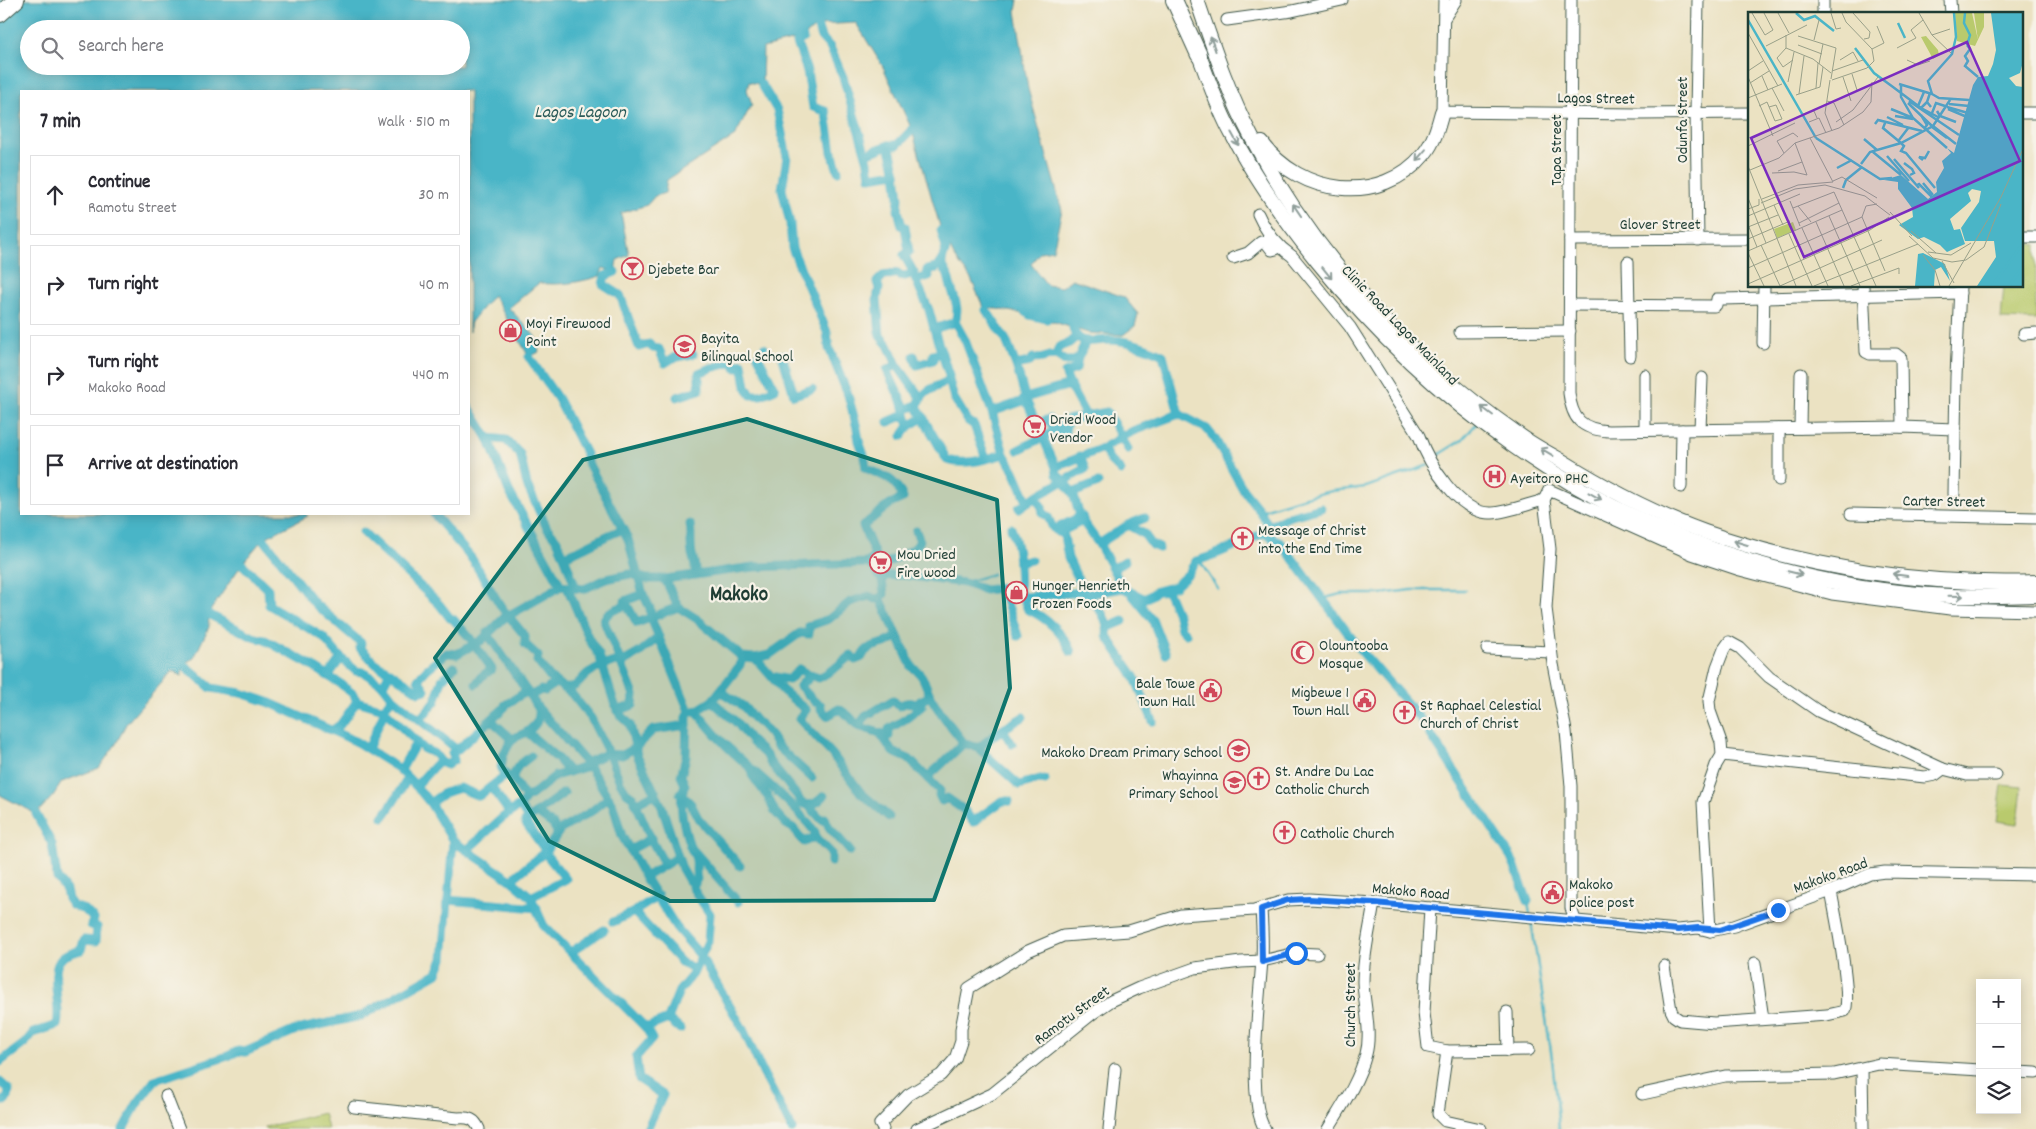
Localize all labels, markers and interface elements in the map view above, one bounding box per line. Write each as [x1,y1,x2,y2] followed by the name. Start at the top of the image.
[1748,12,2024,288] inset map
[20,20,470,75] search box
[38,34,66,62] icon: search
[78,34,164,61] text: Search here
[1208,37,1217,52] one-way arrow
[1672,77,1695,163] street label: Odunfa Street
[1557,87,1635,112] street label: Lagos Street
[534,101,626,126] water label: Lagos Lagoon
[40,108,81,138] text: 7 min
[378,111,450,134] text: Walk · 510 m
[1546,114,1569,186] street label: Tapa Street
[1230,132,1240,147] one-way arrow
[1416,149,1427,162] one-way arrow
[88,170,150,197] text: Continue
[41,181,69,209] icon: ahead
[419,184,449,207] text: 30 m
[88,197,177,220] text: Ramotu Street
[1292,203,1302,217] one-way arrow
[1619,214,1701,237] street label: Glover Street
[620,256,644,280] bar icon: Djebete Bar
[648,259,719,282] place label: Djebete Bar
[1335,260,1463,391] street label: Clinic Road Lagos Mainland
[1321,266,1332,279] one-way arrow
[41,271,69,299] icon: right
[88,272,159,299] text: Turn right
[419,274,449,297] text: 40 m
[526,313,611,354] place label: Moyi Firewood Point
[498,319,522,343] shop icon: Moyi Firewood Point
[701,328,794,369] place label: Bayita Bilingual School
[673,334,697,358] school or university icon: Bayita Bilingual School
[88,350,159,377] text: Turn right
[41,361,69,389] icon: right
[412,364,449,387] text: 440 m
[88,377,166,400] text: Makoko Road
[1480,406,1494,416] one-way arrow
[1050,409,1116,450] place label: Dried Wood Vendor
[1022,415,1046,439] supermarket icon: Dried Wood Vendor
[1540,447,1554,458] one-way arrow
[41,451,69,479] icon: arrive
[88,452,238,479] text: Arrive at destination
[1482,465,1506,489] hospital icon: Ayeitoro PHC
[1510,468,1588,491] place label: Ayeitoro PHC
[1902,490,1986,515] street label: Carter Street
[1587,492,1602,501] one-way arrow
[1258,520,1366,561] place label: Message of Christ into the End Time
[1230,526,1254,550] church icon: Message of Christ into the End Time
[1733,538,1749,548] one-way arrow
[897,544,956,585] place label: Mou Dried Fire wood
[869,550,893,574] supermarket icon: Mou Dried Fire wood
[1787,568,1803,578] one-way arrow
[1892,570,1908,580] one-way arrow
[1032,575,1130,616] place label: Hunger Henrieth Frozen Foods
[710,581,768,611] district label: Makoko
[1004,581,1028,605] shop icon: Hunger Henrieth Frozen Foods
[1947,591,1963,601] one-way arrow
[1319,635,1388,676] place label: Olountooba Mosque
[1291,641,1315,665] mosque icon: Olountooba Mosque
[1136,673,1195,714] place label: Bale Towe Town Hall
[1199,679,1223,703] public building icon: Bale Towe Town Hall
[1291,682,1349,723] place label: Migbewe 1 Town Hall
[1353,688,1377,712] public building icon: Migbewe 1 Town Hall
[1420,695,1542,736] place label: St Raphael Celestial Church of Christ
[1392,701,1416,725] church icon: St Raphael Celestial Church of Christ
[1226,739,1250,763] school or university icon: Makoko Dream Primary School
[1041,742,1222,765] place label: Makoko Dream Primary School
[1275,761,1374,802] place label: St. Andre Du Lac Catholic Church
[1128,765,1218,806] place label: Whayinna Primary School
[1247,767,1271,791] church icon: St. Andre Du Lac Catholic Church
[1222,771,1246,795] school or university icon: Whayinna Primary School
[1272,820,1296,844] church icon: Catholic Church
[1300,823,1394,846] place label: Catholic Church
[1790,852,1871,900] street label: Makoko Road
[1569,874,1635,915] place label: Makoko police post
[1371,878,1451,907] street label: Makoko Road
[1541,880,1565,904] public building icon: Makoko police post
[1767,899,1790,922] route end
[1285,942,1308,965] route start
[1340,963,1363,1047] street label: Church Street
[1976,979,2021,1114] map controls
[1976,979,2021,1024] button: +
[1030,981,1115,1051] street label: Ramotu Street
[1976,1024,2021,1069] button: −
[1976,1069,2021,1114] button: layers

